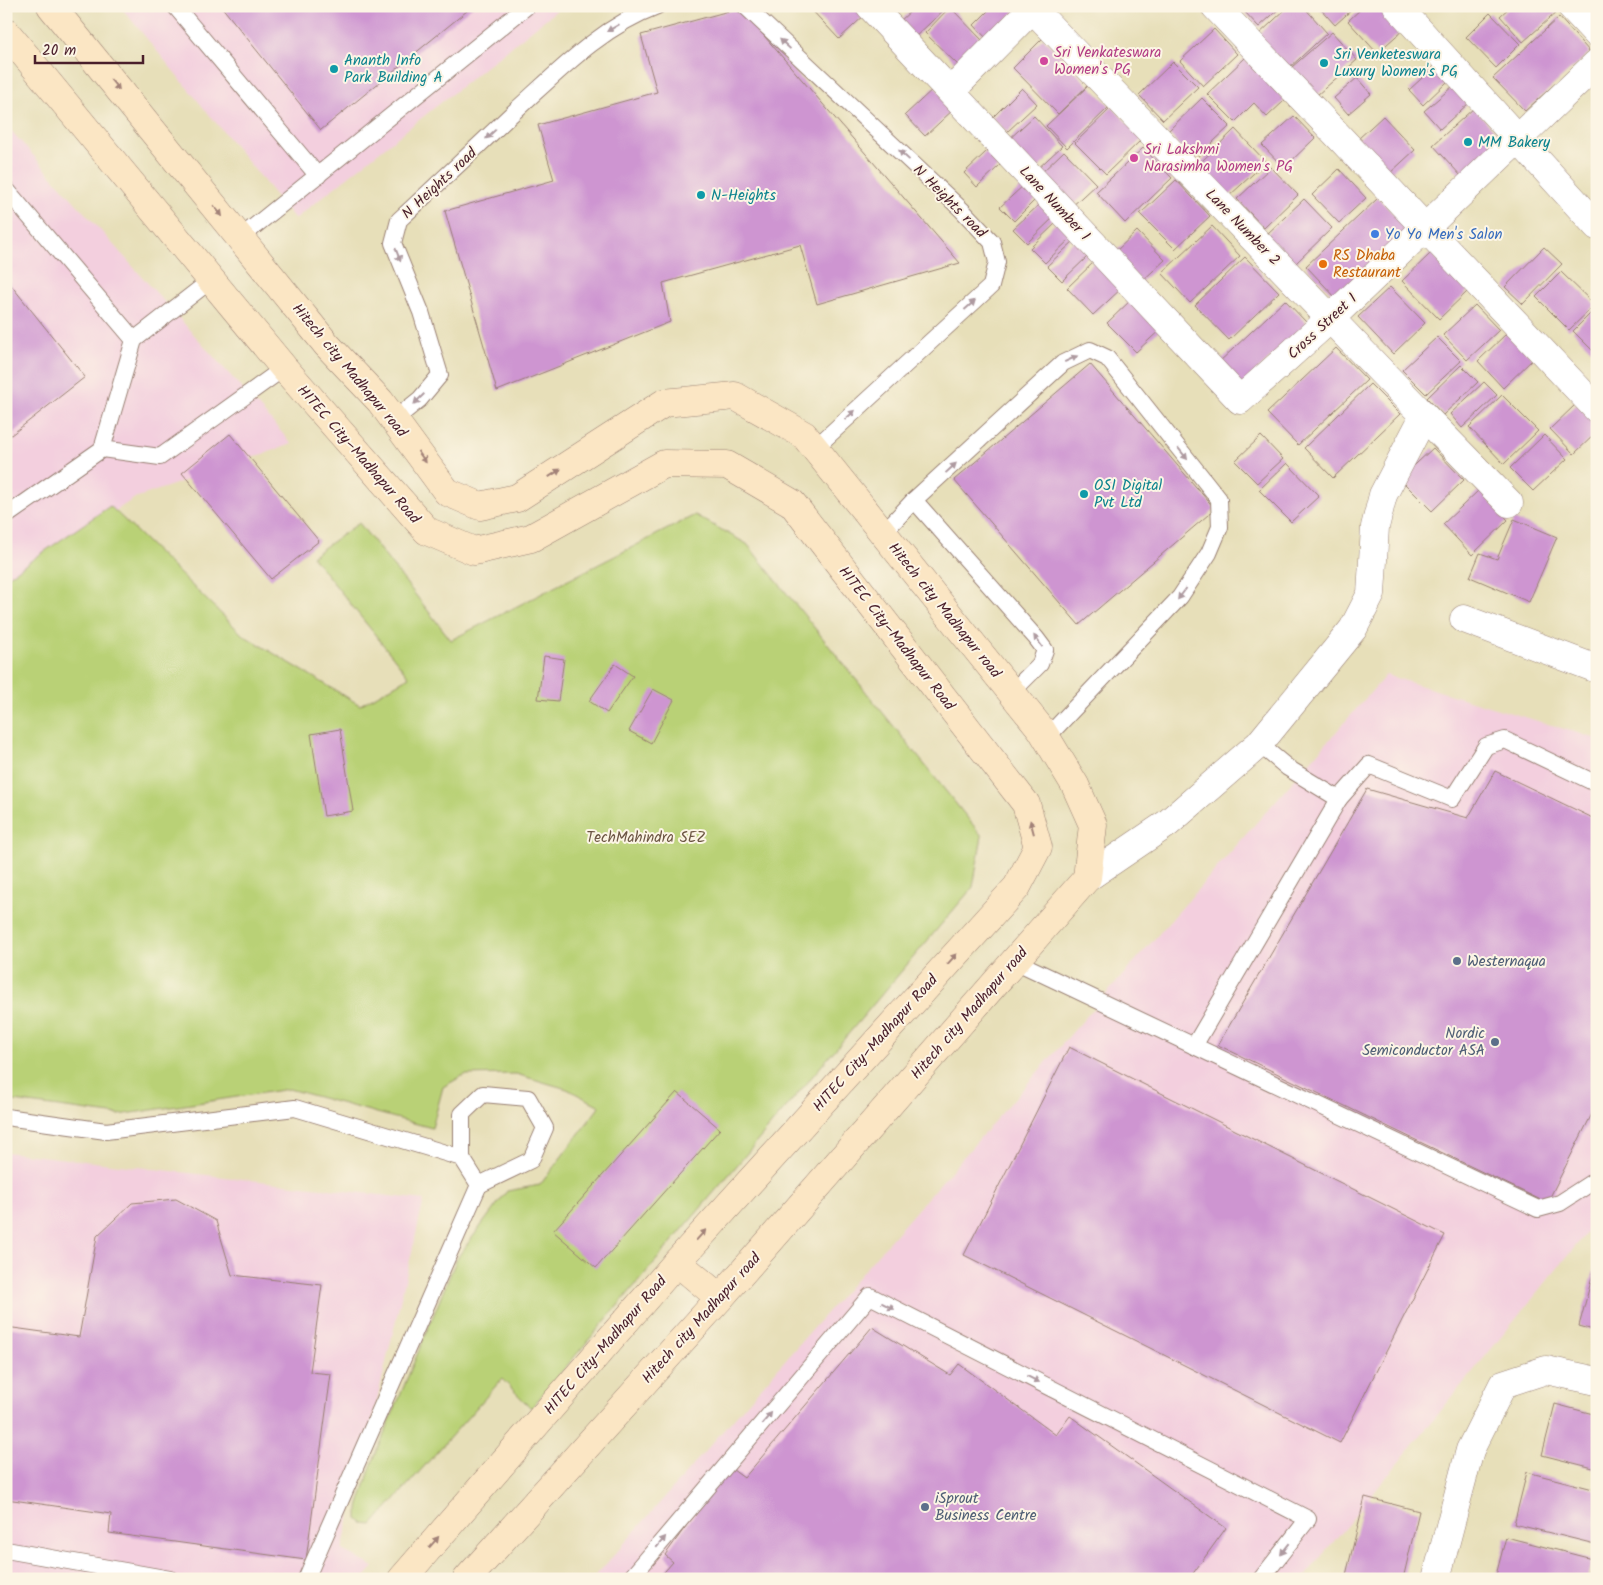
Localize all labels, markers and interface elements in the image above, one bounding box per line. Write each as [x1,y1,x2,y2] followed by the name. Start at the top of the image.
[606,24,621,32] one-way arrow
[35,32,142,64] scale bar
[779,38,791,50] one-way arrow
[42,39,76,63] text: 20 m
[1054,41,1161,82] place label: Sri Venkateswara Women's PG
[1334,43,1458,84] place label: Sri Venketeswara Luxury Women's PG
[344,49,443,90] place label: Ananth Info Park Building A
[1038,55,1050,67] marker: Sri Venkateswara Women's PG
[1318,57,1330,69] marker: Sri Venketeswara Luxury Women's PG
[328,63,340,75] marker: Ananth Info Park Building A
[110,78,121,91] one-way arrow
[485,128,497,140] one-way arrow
[1478,131,1551,155] place label: MM Bakery
[1462,136,1474,148] marker: MM Bakery
[1144,138,1293,179] place label: Sri Lakshmi Narasimha Women's PG
[396,142,483,225] street label: N Heights road
[898,149,910,161] one-way arrow
[1128,152,1140,164] marker: Sri Lakshmi Narasimha Women's PG
[907,159,992,245] street label: N Heights road
[1013,161,1096,247] street label: Lane Number 1
[711,184,776,208] place label: N-Heights
[1199,184,1286,272] street label: Lane Number 2
[695,189,707,201] marker: N-Heights
[212,204,223,217] one-way arrow
[1385,223,1503,247] place label: Yo Yo Men's Salon
[1369,228,1381,240] marker: Yo Yo Men's Salon
[1333,244,1401,285] place label: RS Dhaba Restaurant
[394,248,402,263] one-way arrow
[1317,258,1329,270] marker: RS Dhaba Restaurant
[1282,288,1363,366] street label: Cross Street 1
[286,298,413,444] street label: Hitech city Madhapur road
[964,299,976,311] one-way arrow
[1064,355,1078,363] one-way arrow
[291,380,426,530] street label: HITEC City–Madhapur Road
[413,392,425,404] one-way arrow
[844,409,856,421] one-way arrow
[1178,448,1188,461] one-way arrow
[416,450,427,463] one-way arrow
[945,462,957,474] one-way arrow
[549,469,562,478] one-way arrow
[1094,474,1163,515] place label: OSI Digital Pvt Ltd
[1078,488,1090,500] marker: OSI Digital Pvt Ltd
[882,537,1007,684] street label: Hitech city Madhapur road
[832,561,961,717] street label: HITEC City–Madhapur Road
[1176,587,1187,600] one-way arrow
[1033,634,1043,648] one-way arrow
[1028,820,1036,835] one-way arrow
[586,826,706,850] park label: TechMahindra SEZ
[905,942,1035,1085] street label: Hitech city Madhapur road
[1467,950,1546,974] place label: Westernaqua
[946,952,957,965] one-way arrow
[1451,955,1463,967] marker: Westernaqua
[807,969,945,1118] street label: HITEC City–Madhapur Road
[1362,1022,1485,1063] place label: Nordic Semiconductor ASA
[1489,1036,1501,1048] marker: Nordic Semiconductor ASA
[695,1229,707,1241] one-way arrow
[636,1247,768,1390] street label: Hitech city Madhapur road
[538,1270,674,1421] street label: HITEC City–Madhapur Road
[881,1302,896,1310] one-way arrow
[1026,1375,1040,1383] one-way arrow
[761,1412,772,1425] one-way arrow
[935,1487,1037,1528] place label: iSprout Business Centre
[919,1501,931,1513] marker: iSprout Business Centre
[656,1535,667,1548] one-way arrow
[428,1536,439,1549] one-way arrow
[1279,1542,1290,1555] one-way arrow

